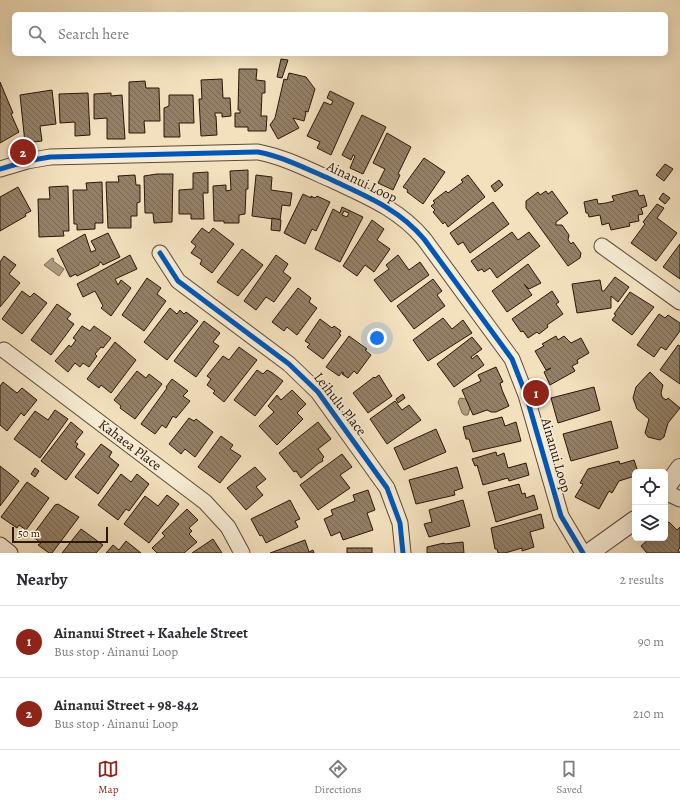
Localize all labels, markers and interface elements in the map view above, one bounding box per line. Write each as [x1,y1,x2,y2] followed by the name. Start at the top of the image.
[12,12,668,56] search box
[26,23,48,45] icon: search
[58,24,129,44] text: Search here
[10,137,36,167] pin: 2
[323,156,401,207] street label: Ainanui Loop
[367,328,387,348] your location
[309,368,371,440] street label: Leihulu Place
[523,378,549,408] pin: 1
[95,415,165,475] street label: Kahaea Place
[536,415,576,494] street label: Ainanui Loop
[632,469,668,541] map controls
[632,469,668,505] button: locate
[632,505,668,541] button: layers
[12,525,108,544] scale bar
[18,526,40,541] text: 50 m
[16,568,67,591] text: Nearby
[620,571,664,588] text: 2 results
[54,623,248,643] text: Ainanui Street + Kaahele Street
[27,633,31,650] text: 1
[638,633,664,650] text: 90 m
[54,643,178,660] text: Bus stop · Ainanui Loop
[54,695,198,715] text: Ainanui Street + 98-842
[26,705,32,722] text: 2
[633,705,664,722] text: 210 m
[54,715,178,732] text: Bus stop · Ainanui Loop
[97,758,119,797] tab: Map
[314,758,362,797] tab: Directions
[556,758,583,797] tab: Saved

